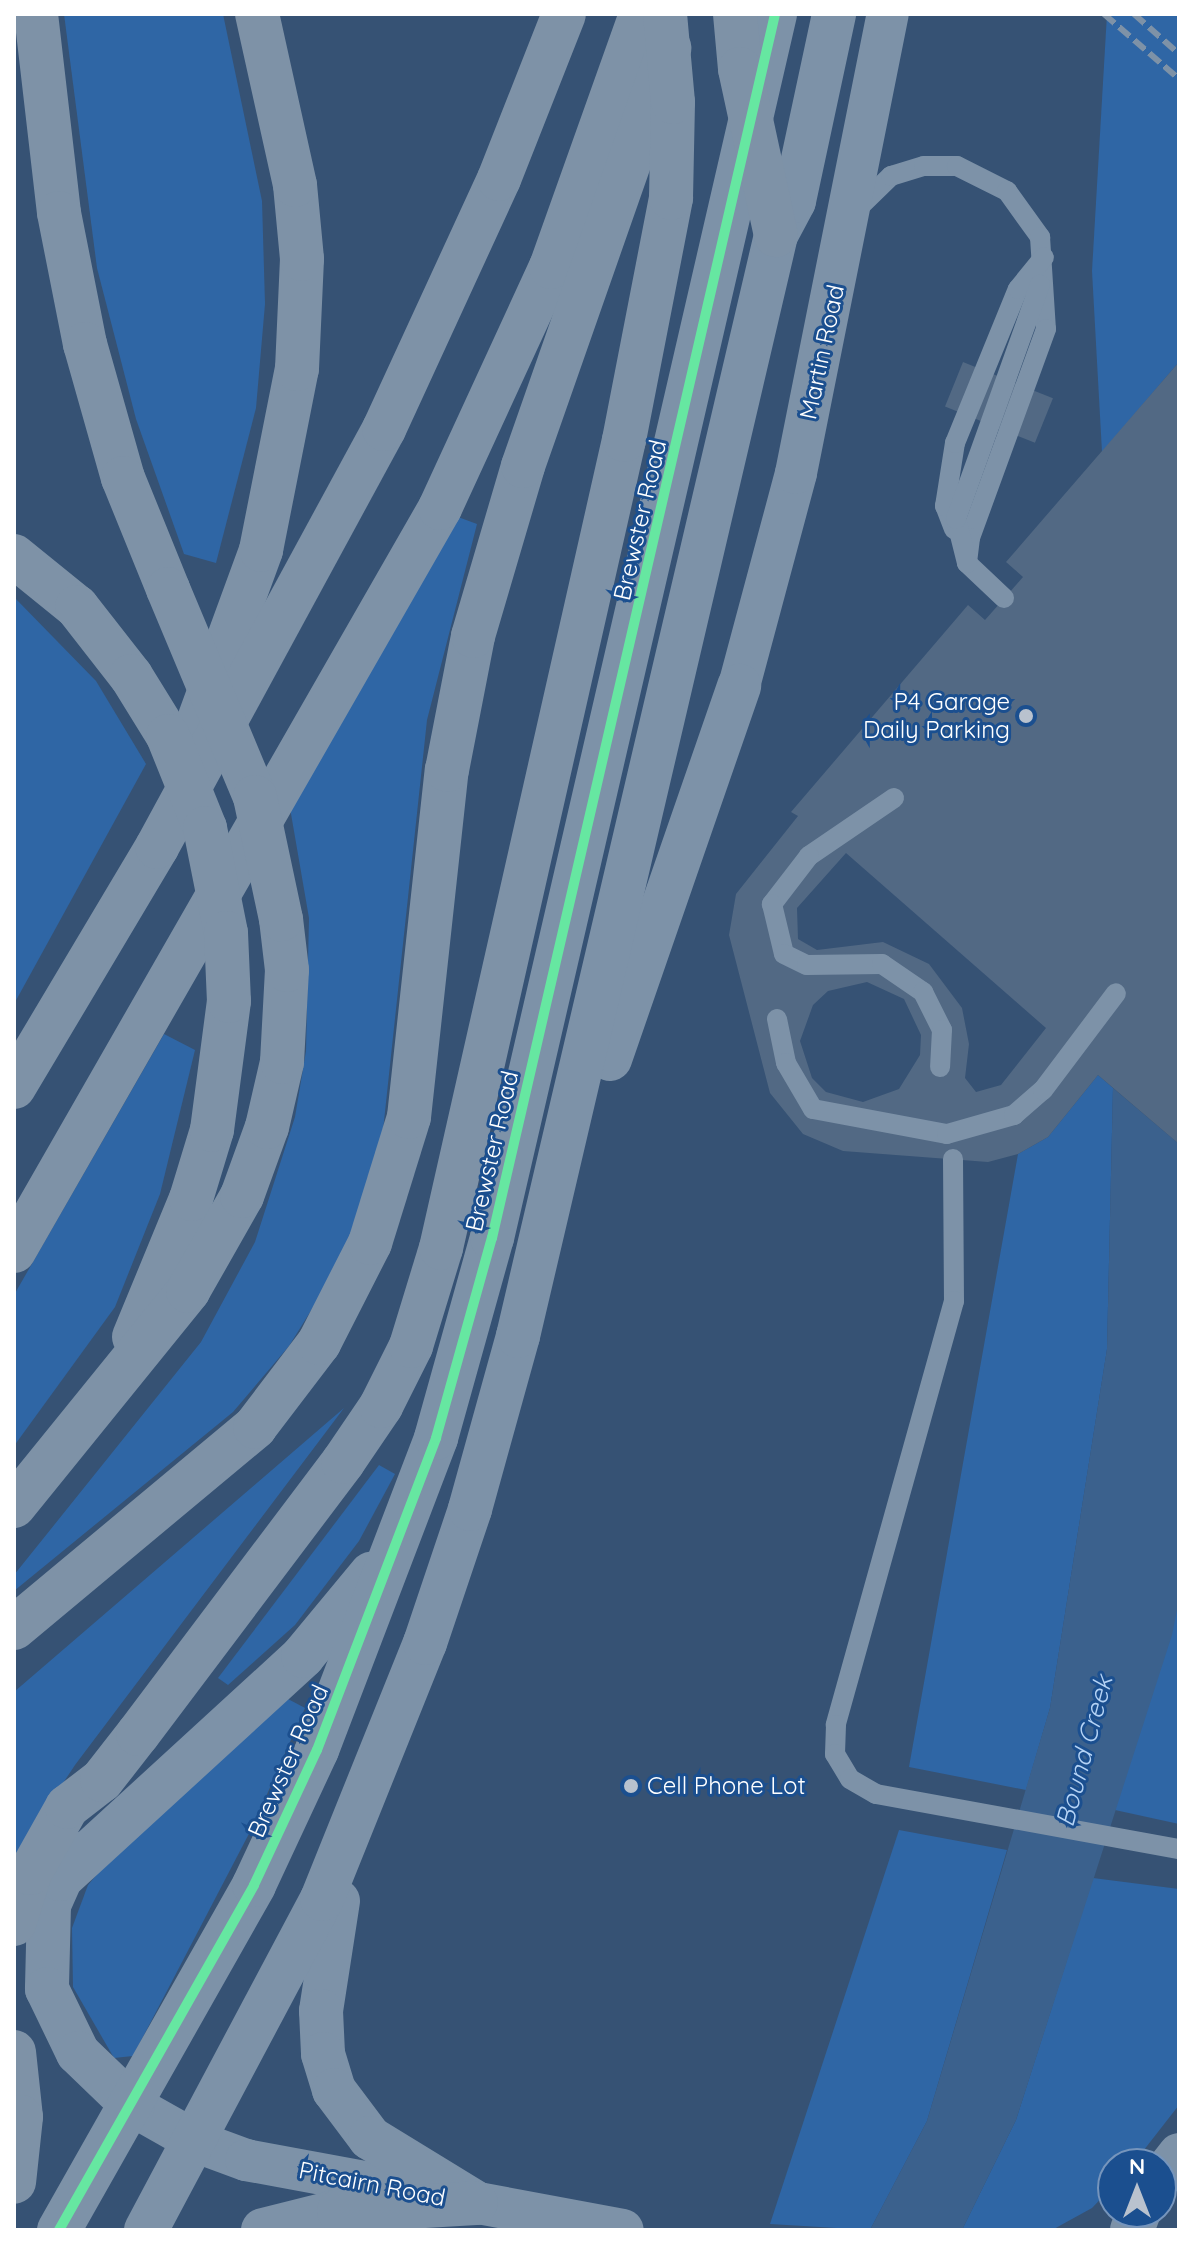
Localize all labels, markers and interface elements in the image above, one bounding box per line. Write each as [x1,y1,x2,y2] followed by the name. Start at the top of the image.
[794,282,850,422] street label: Martin Road
[608,437,672,603] street label: Brewster Road
[863,688,1010,744] place label: P4 Garage Daily Parking
[1017,707,1035,725] marker: P4 Garage Daily Parking
[460,1068,524,1234] street label: Brewster Road
[1049,1672,1119,1830] water label: Bound Creek
[241,1680,335,1842] street label: Brewster Road
[647,1772,806,1800] place label: Cell Phone Lot
[622,1777,640,1795] marker: Cell Phone Lot
[1097,2148,1177,2228] north arrow
[1129,2152,1145,2180] text: N
[296,2156,448,2212] street label: Pitcairn Road

